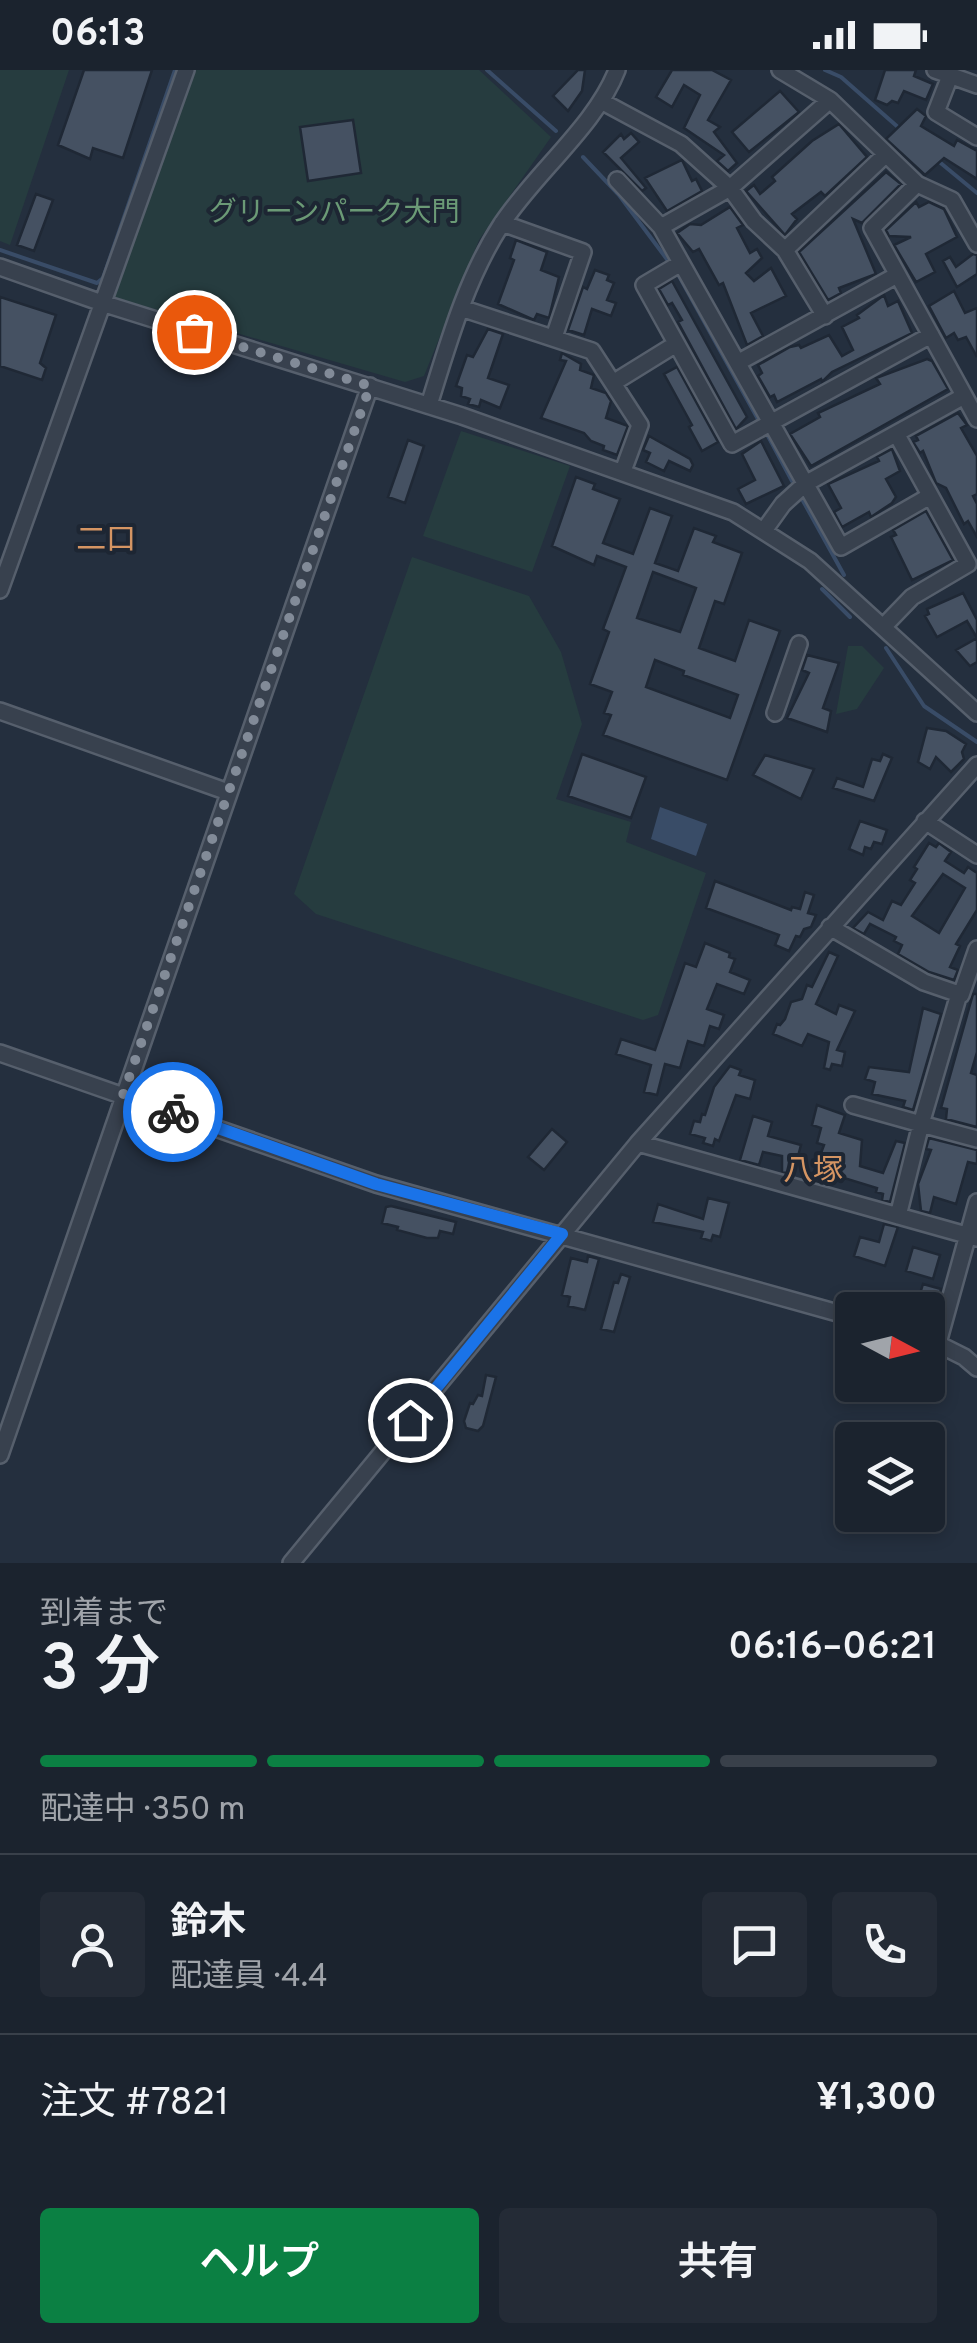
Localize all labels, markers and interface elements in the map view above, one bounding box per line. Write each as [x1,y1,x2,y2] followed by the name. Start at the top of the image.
[50,11,146,60] text: 06:13
[209,196,459,232] park label: グリーンパーク大門
[152,290,237,375] pin
[167,305,222,360] icon: bag
[76,523,136,560] district label: 二口
[123,1062,223,1162] courier
[146,1085,201,1140] icon: bike
[783,1154,843,1191] district label: 八塚
[835,1292,945,1402] north arrow
[835,1292,945,1532] map controls
[368,1378,453,1463] pin
[383,1393,438,1448] icon: home
[835,1422,945,1532] button: layers
[40,1595,168,1635] text: 到着まで
[728,1624,937,1673] text: 06:16–06:21
[40,1631,160,1713] text: 3 分
[40,1791,245,1831] text: 配達中 · 350 m
[40,1892,145,1997] button: person
[702,1892,807,1997] button: chat
[832,1892,937,1997] button: phone
[170,1900,246,1949] text: 鈴木
[170,1958,328,1998] text: 配達員 · 4.4
[817,2075,937,2124] text: ¥1,300
[40,2080,229,2129] text: 注文 #7821
[40,2208,479,2323] button: ヘルプ
[499,2208,937,2323] button: 共有

